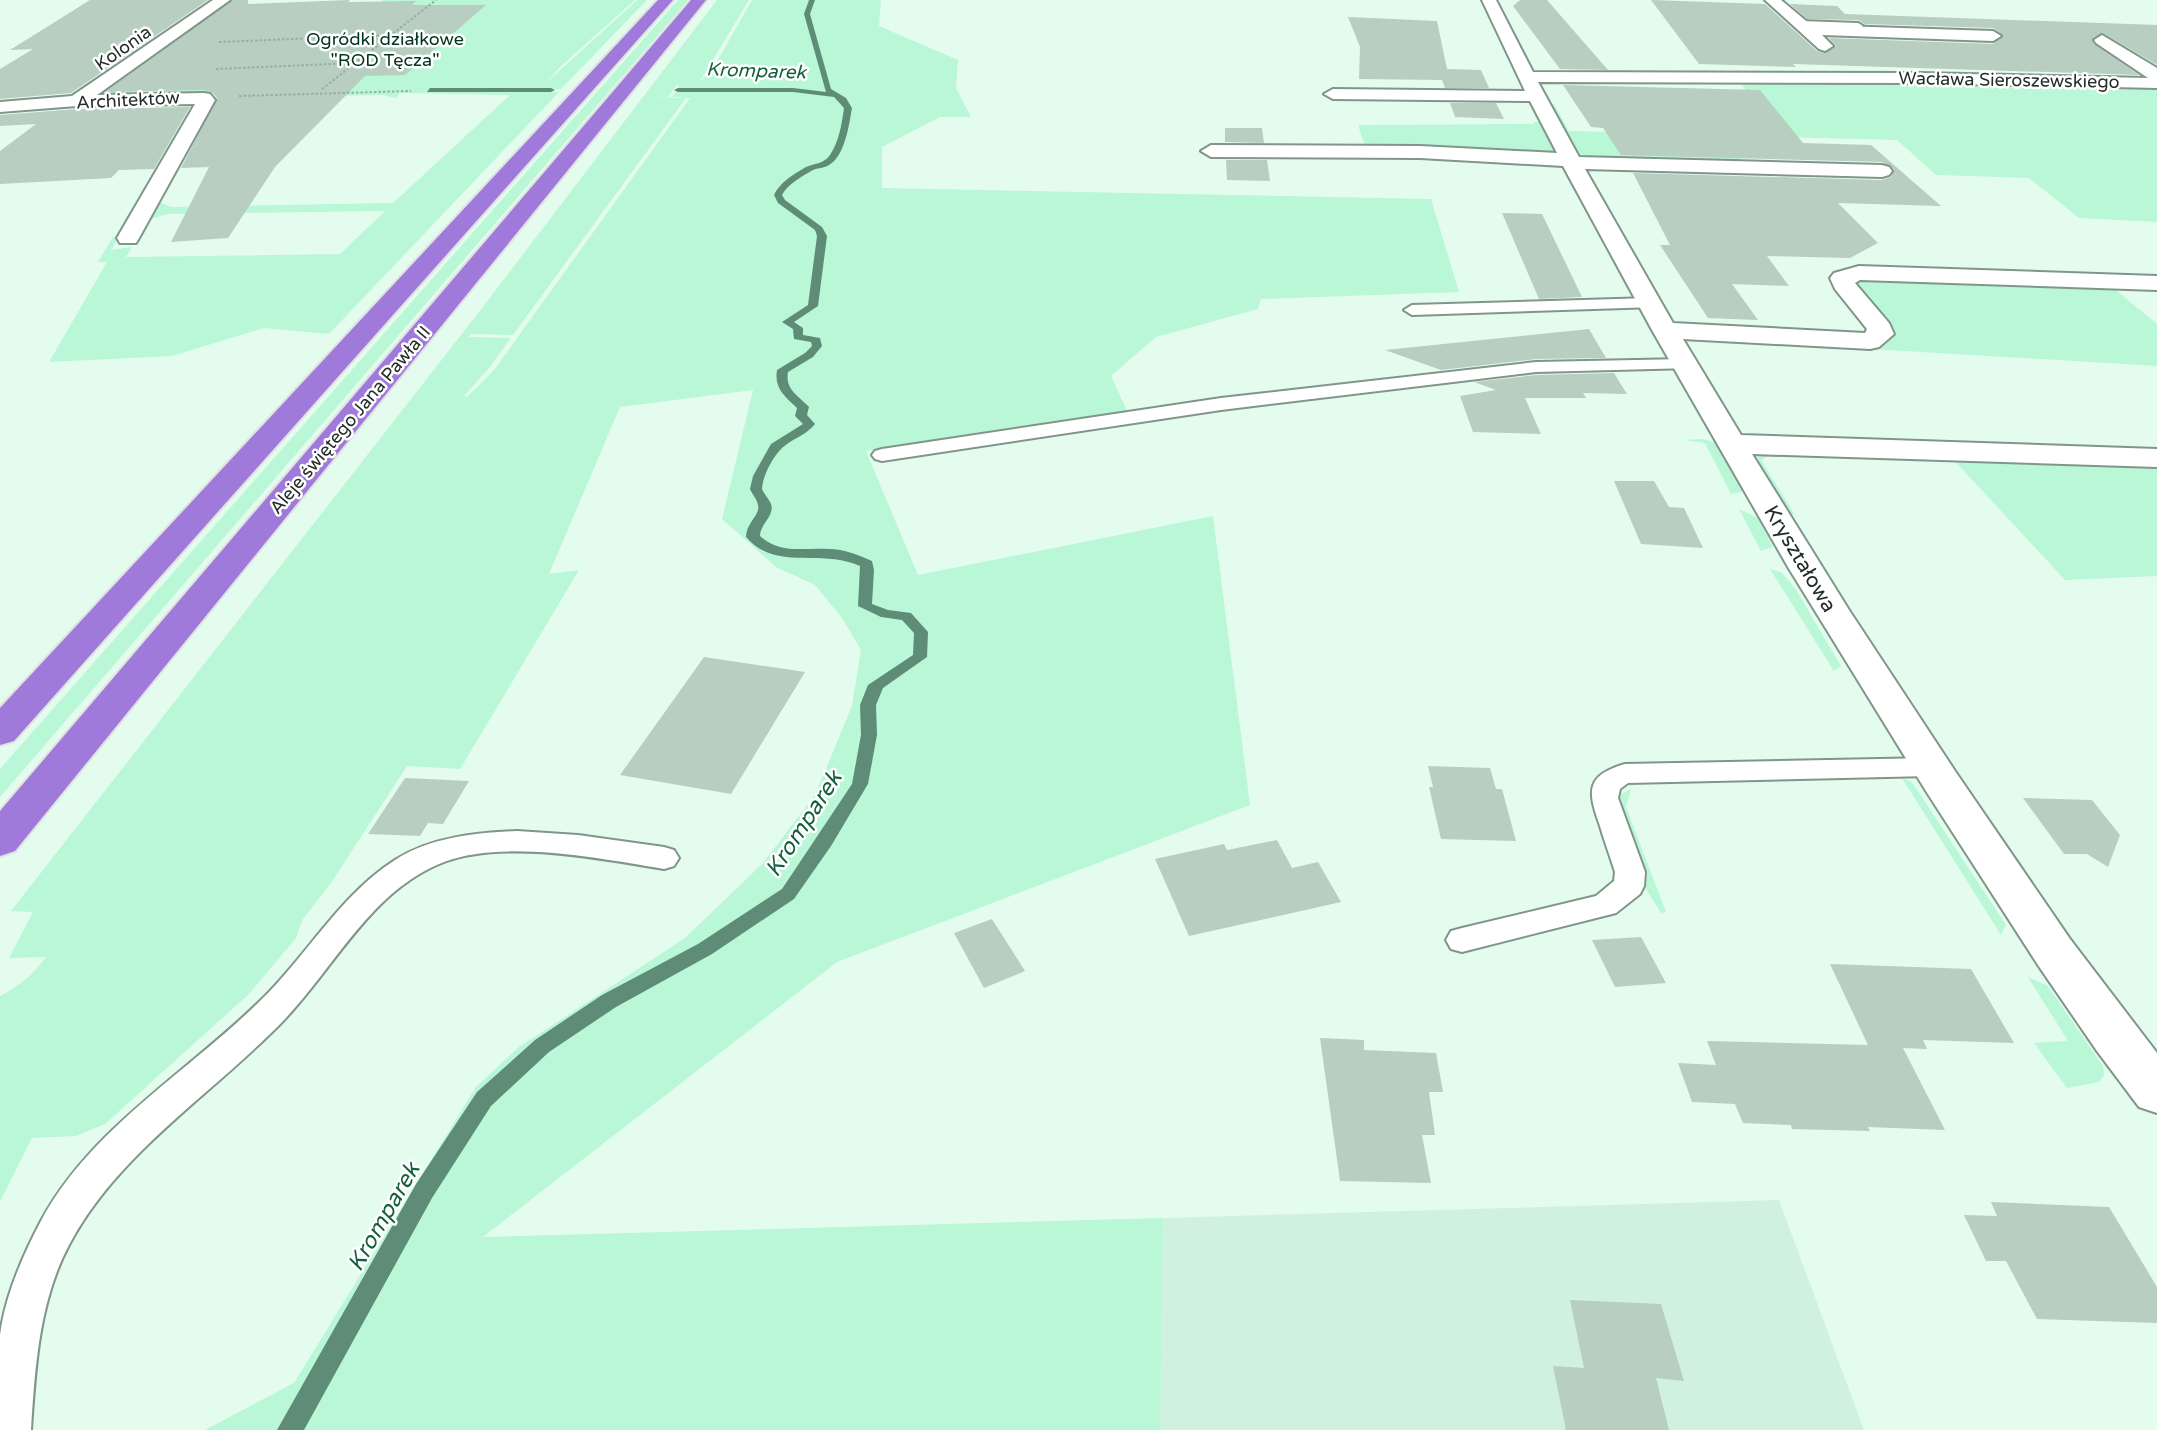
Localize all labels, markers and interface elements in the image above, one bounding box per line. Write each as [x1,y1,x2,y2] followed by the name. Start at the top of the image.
[90,21,156,75] street label: Kolonia
[306,28,464,71] park label: Ogródki działkowe "ROD Tęcza"
[706,58,808,84] water label: Kromparek
[1898,67,2120,93] street label: Wacława Sieroszewskiego
[76,86,180,114] street label: Architektów
[265,322,435,518] street label: Aleje świętego Jana Pawła II
[1758,501,1842,617] street label: Kryształowa
[759,765,849,882] water label: Kromparek
[342,1157,427,1276] water label: Kromparek

